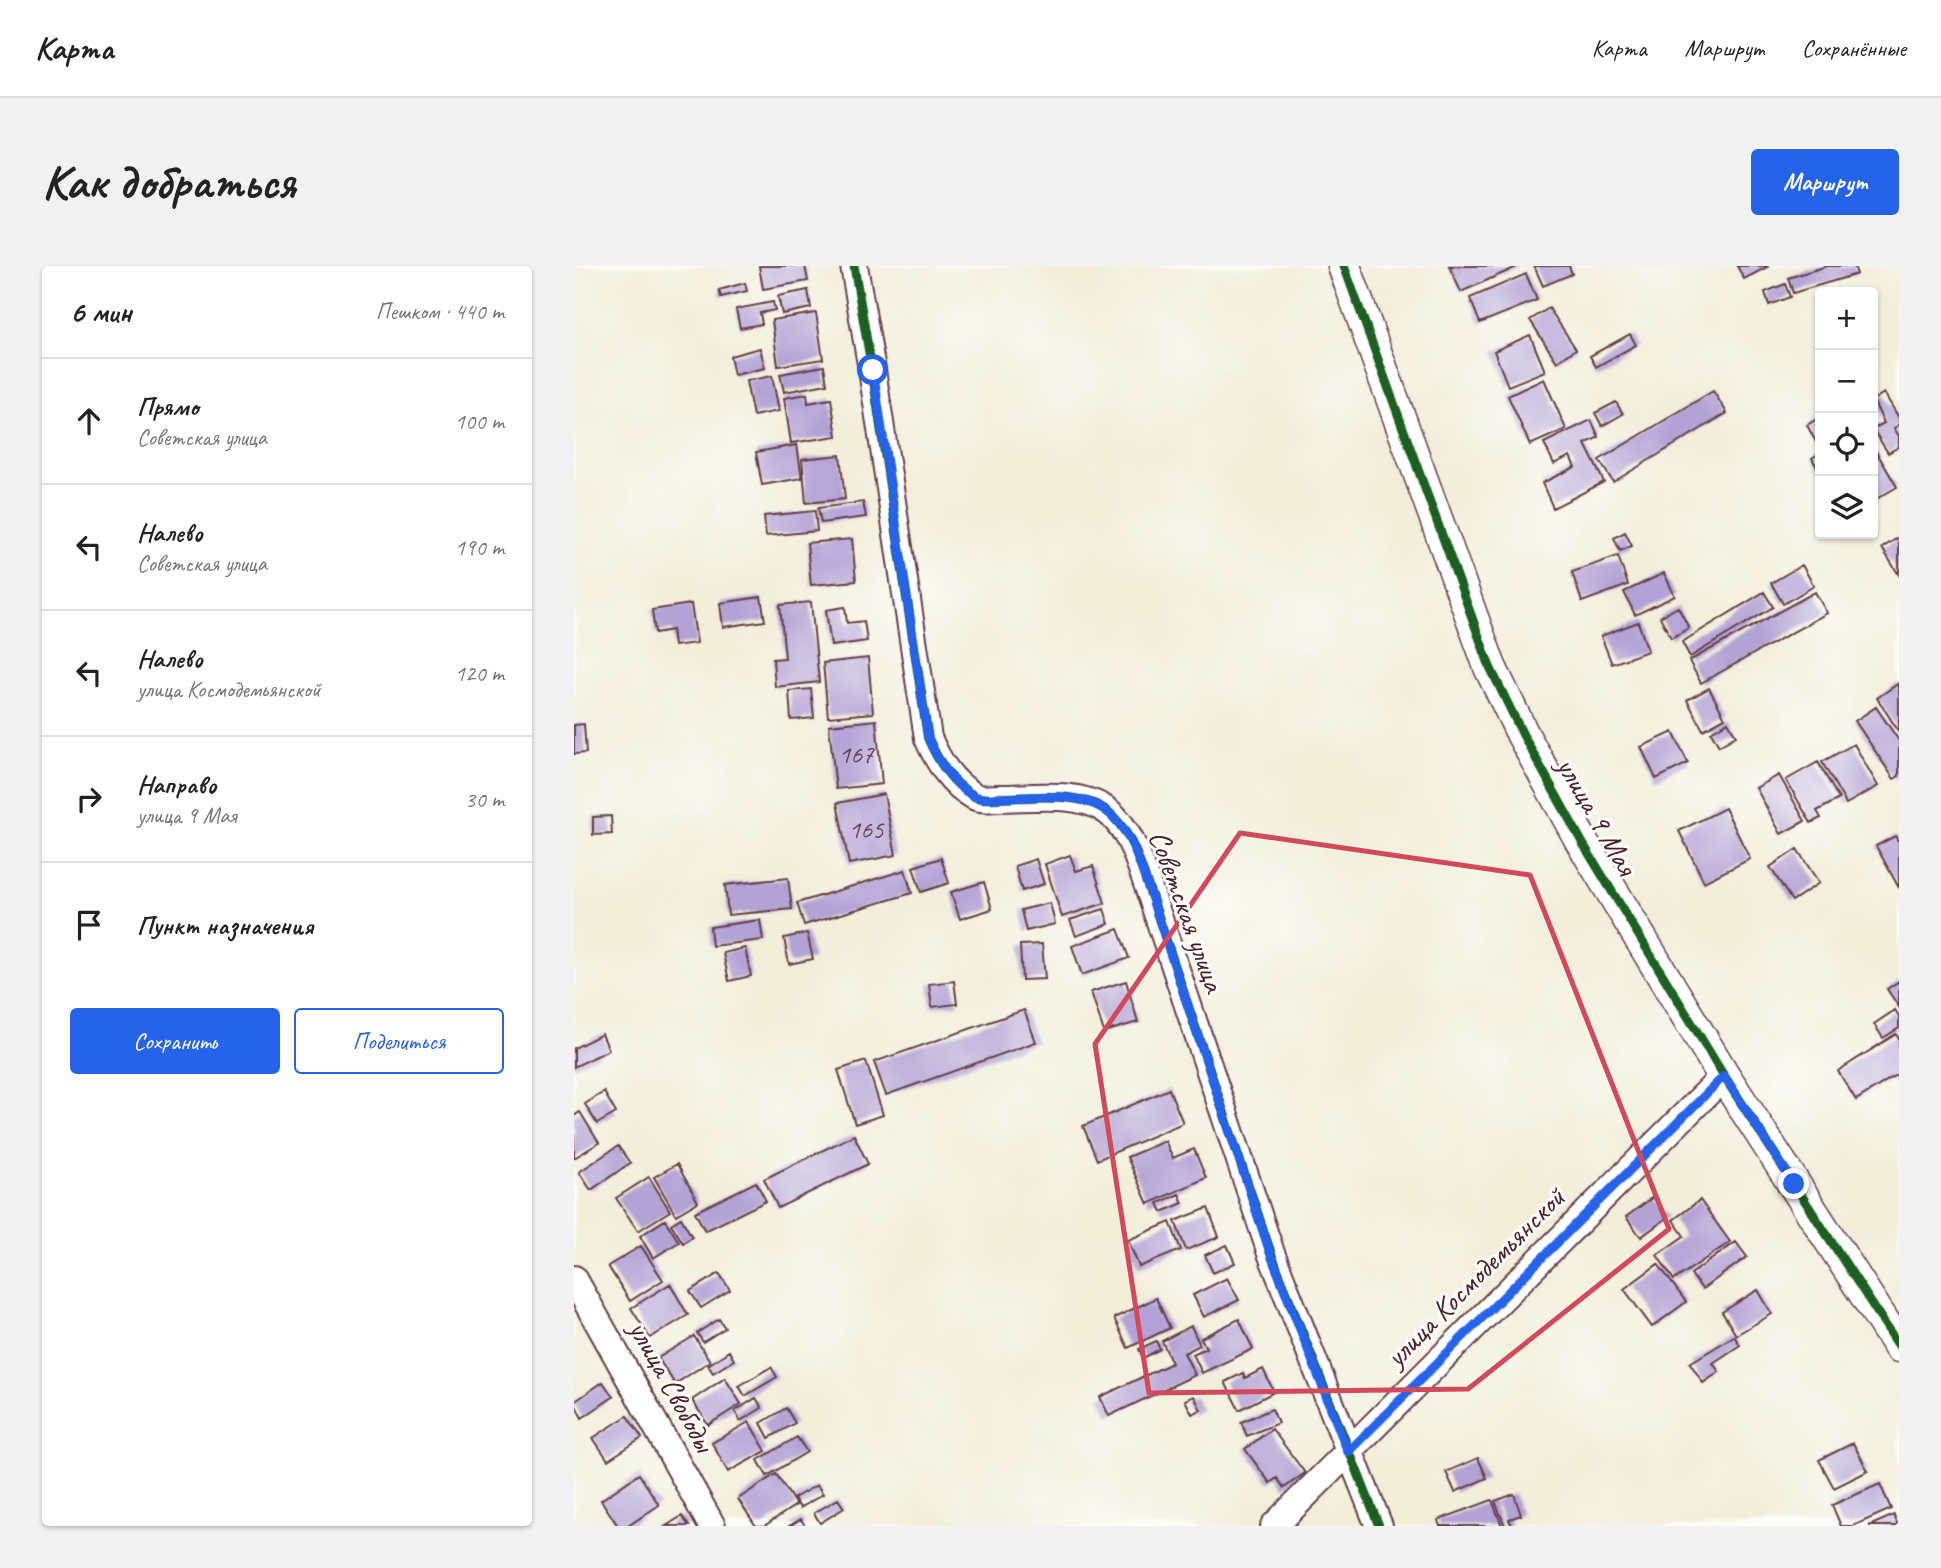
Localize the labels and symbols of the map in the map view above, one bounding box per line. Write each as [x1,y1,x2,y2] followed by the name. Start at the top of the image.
[857,354,888,385] route start
[838,738,875,771] house number: 167
[1547,749,1647,884] street label: улица 9 Мая
[848,813,885,846] house number: 165
[1140,825,1234,999] street label: Советская улица
[1778,1168,1809,1199] route end
[1376,1178,1574,1376] street label: улица Космодемьянской
[619,1312,725,1460] street label: улица Свободы

